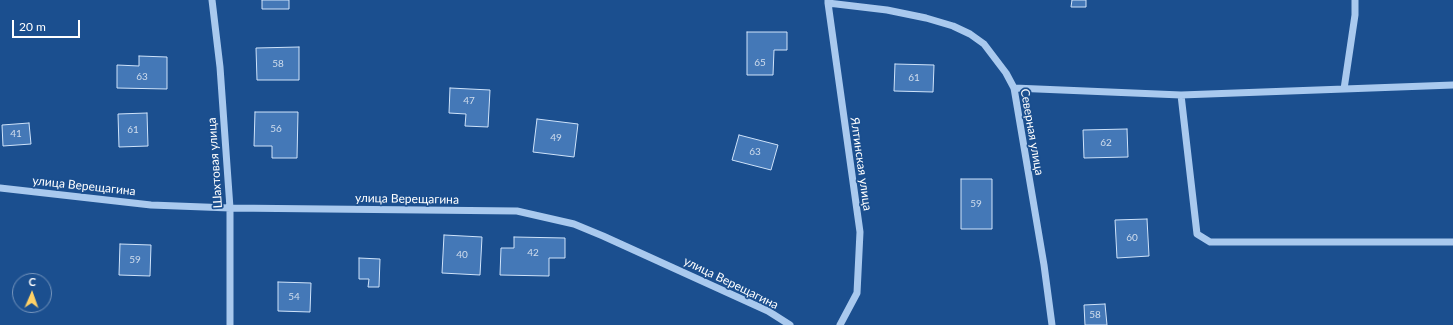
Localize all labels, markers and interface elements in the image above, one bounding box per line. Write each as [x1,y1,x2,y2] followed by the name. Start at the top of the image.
[14,12,82,38] scale bar
[19,19,46,34] text: 20 m
[754,57,766,69] house number: 65
[272,58,284,70] house number: 58
[136,71,148,83] house number: 63
[908,72,920,84] house number: 61
[1017,88,1047,176] street label: Северная улица
[463,95,475,107] house number: 47
[847,116,875,212] street label: Ялтинская улица
[205,117,225,209] street label: Шахтовая улица
[270,123,282,135] house number: 56
[127,124,139,136] house number: 61
[10,128,22,140] house number: 41
[550,132,562,144] house number: 49
[1100,137,1112,149] house number: 62
[749,146,761,158] house number: 63
[32,173,136,199] street label: улица Верещагина
[355,191,459,207] street label: улица Верещагина
[970,198,982,210] house number: 59
[1126,232,1138,244] house number: 60
[527,247,539,259] house number: 42
[456,249,468,261] house number: 40
[129,254,141,266] house number: 59
[681,254,781,312] street label: улица Верещагина
[12,273,52,313] north arrow
[29,275,36,288] text: С
[288,291,300,303] house number: 54
[1089,309,1101,321] house number: 58

